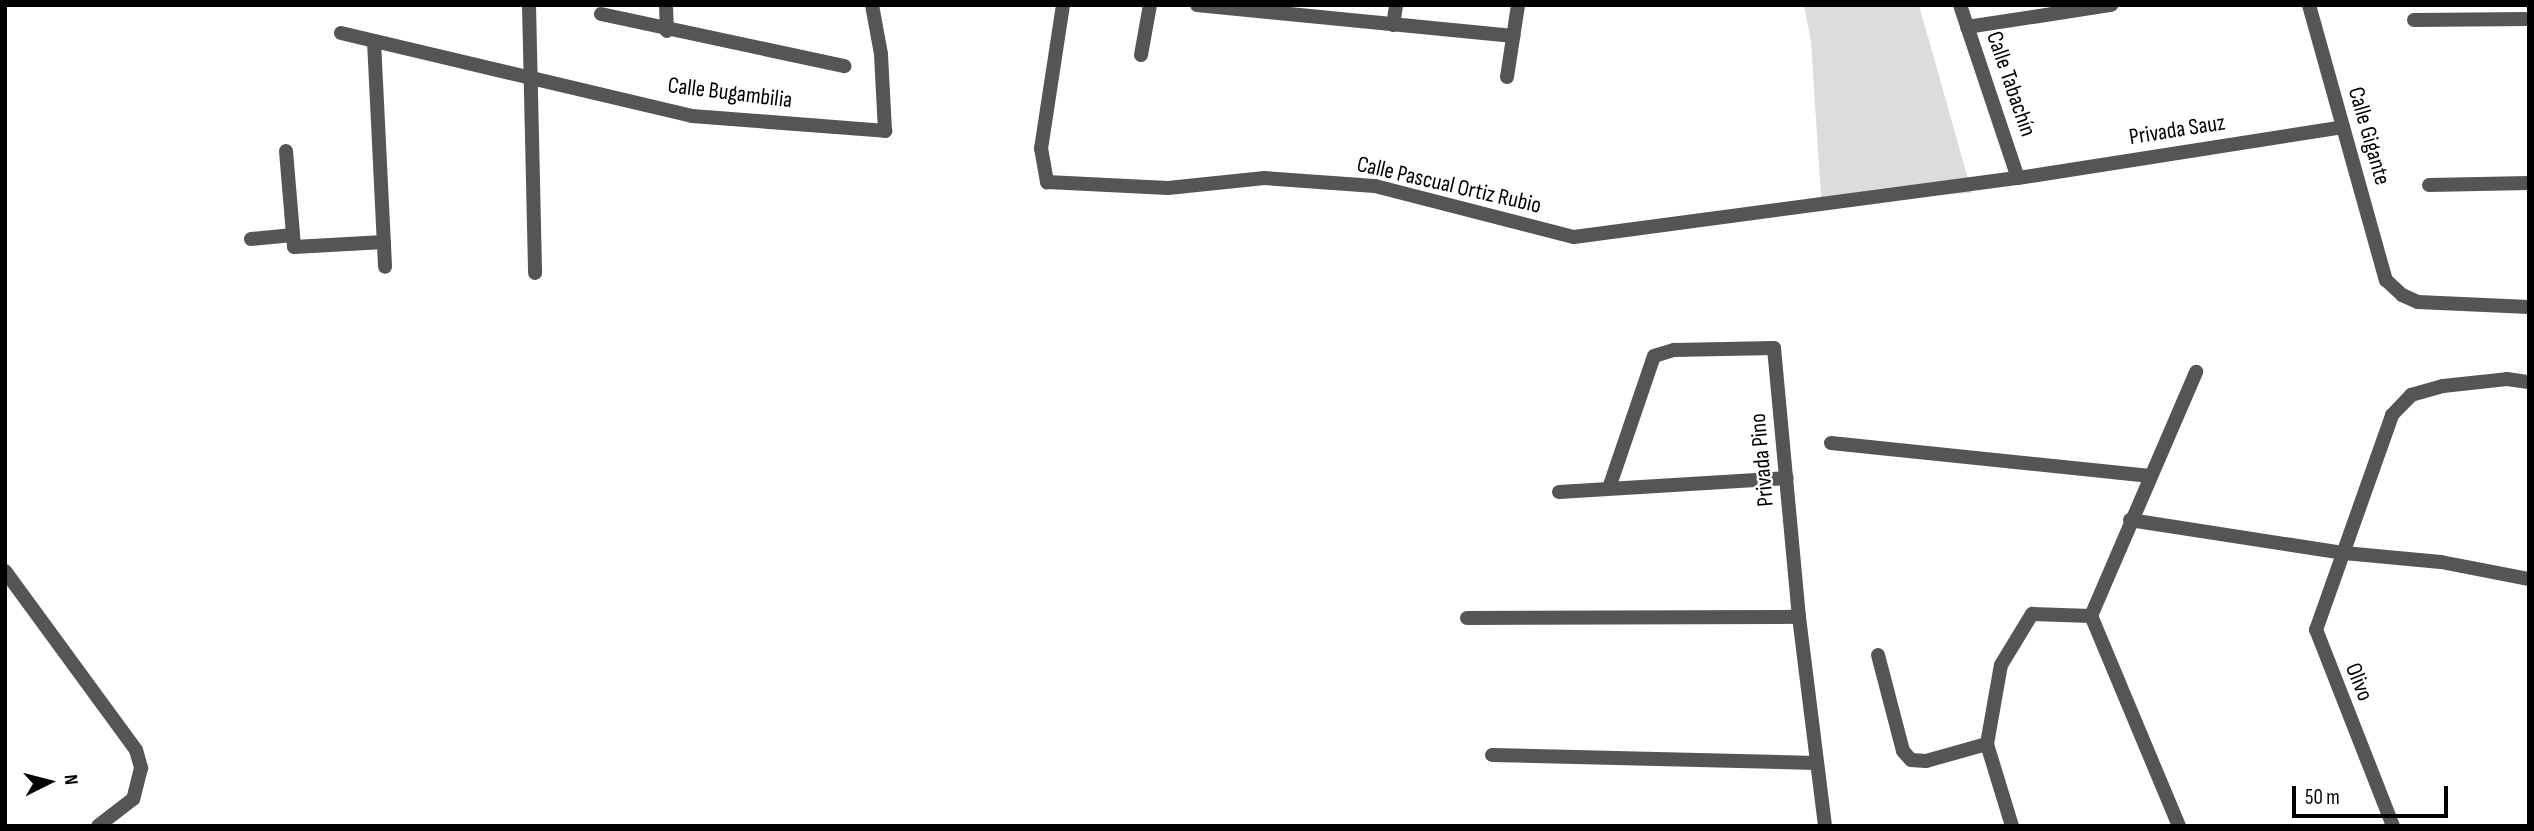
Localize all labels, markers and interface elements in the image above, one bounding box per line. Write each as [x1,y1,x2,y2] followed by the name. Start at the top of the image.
[1980,28,2042,140] street label: Calle Tabachín
[666,72,794,114] street label: Calle Bugambilia
[2342,84,2396,188] street label: Calle Gigante
[2127,109,2227,151] street label: Privada Sauz
[1354,150,1544,220] street label: Calle Pascual Ortiz Rubio
[1744,412,1780,508] street label: Privada Pino
[2339,659,2379,705] street label: Olivo
[14,747,84,817] north arrow
[2296,772,2452,816] scale bar
[58,774,82,786] text: N
[2305,785,2340,810] text: 50 m

